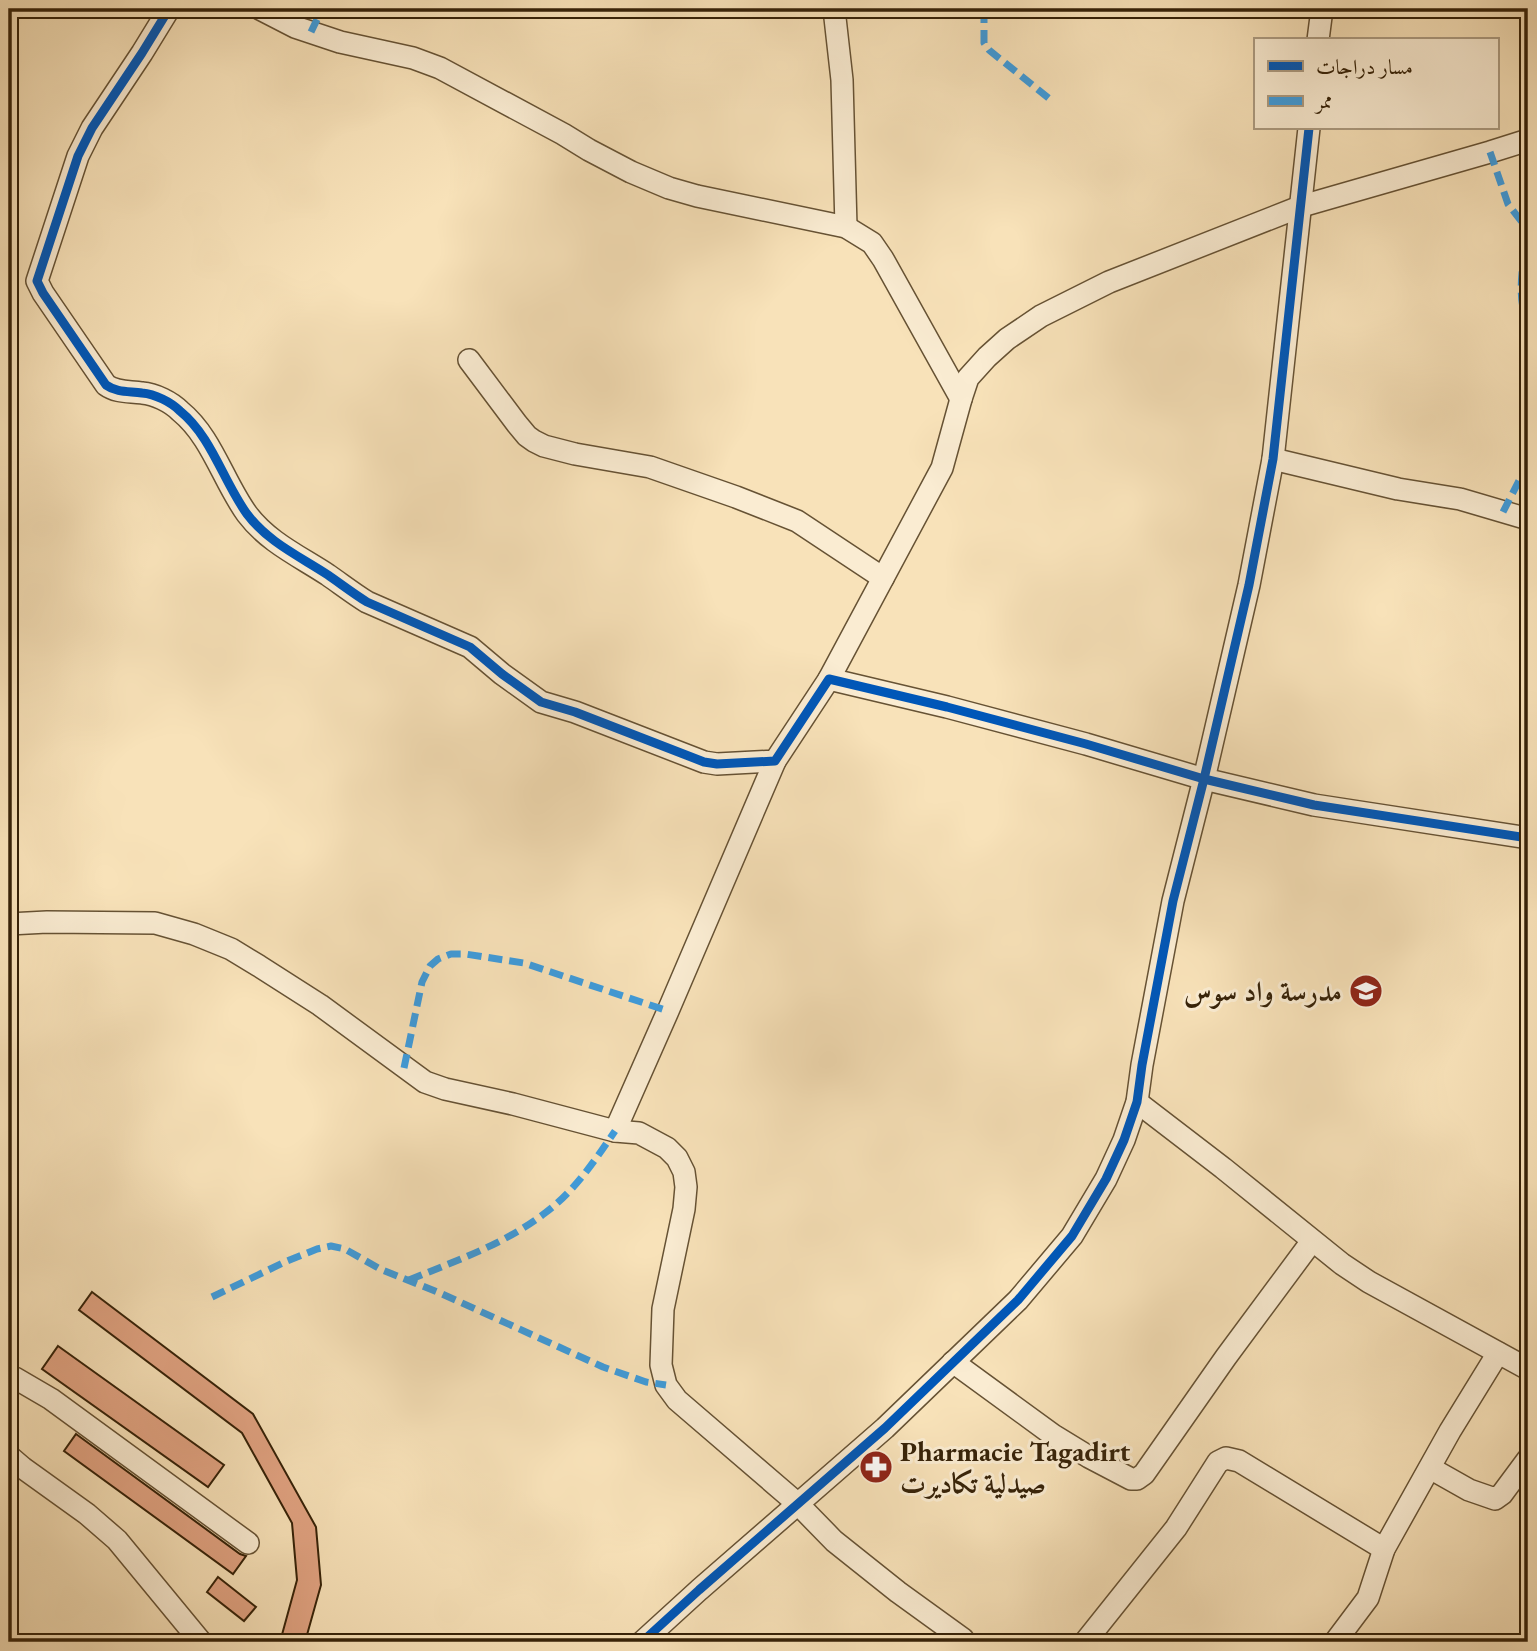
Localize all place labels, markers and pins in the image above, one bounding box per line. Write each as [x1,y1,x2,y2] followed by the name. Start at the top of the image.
[1347,972,1385,1010] school or university icon: مدرسة واد سوس
[1184,973,1342,1009] place label: مدرسة واد سوس
[900,1433,1131,1501] place label: Pharmacie Tagadirt صيدلية تكاديرت
[857,1448,895,1486] pharmacy icon: Pharmacie Tagadirt صيدلية تكاديرت

